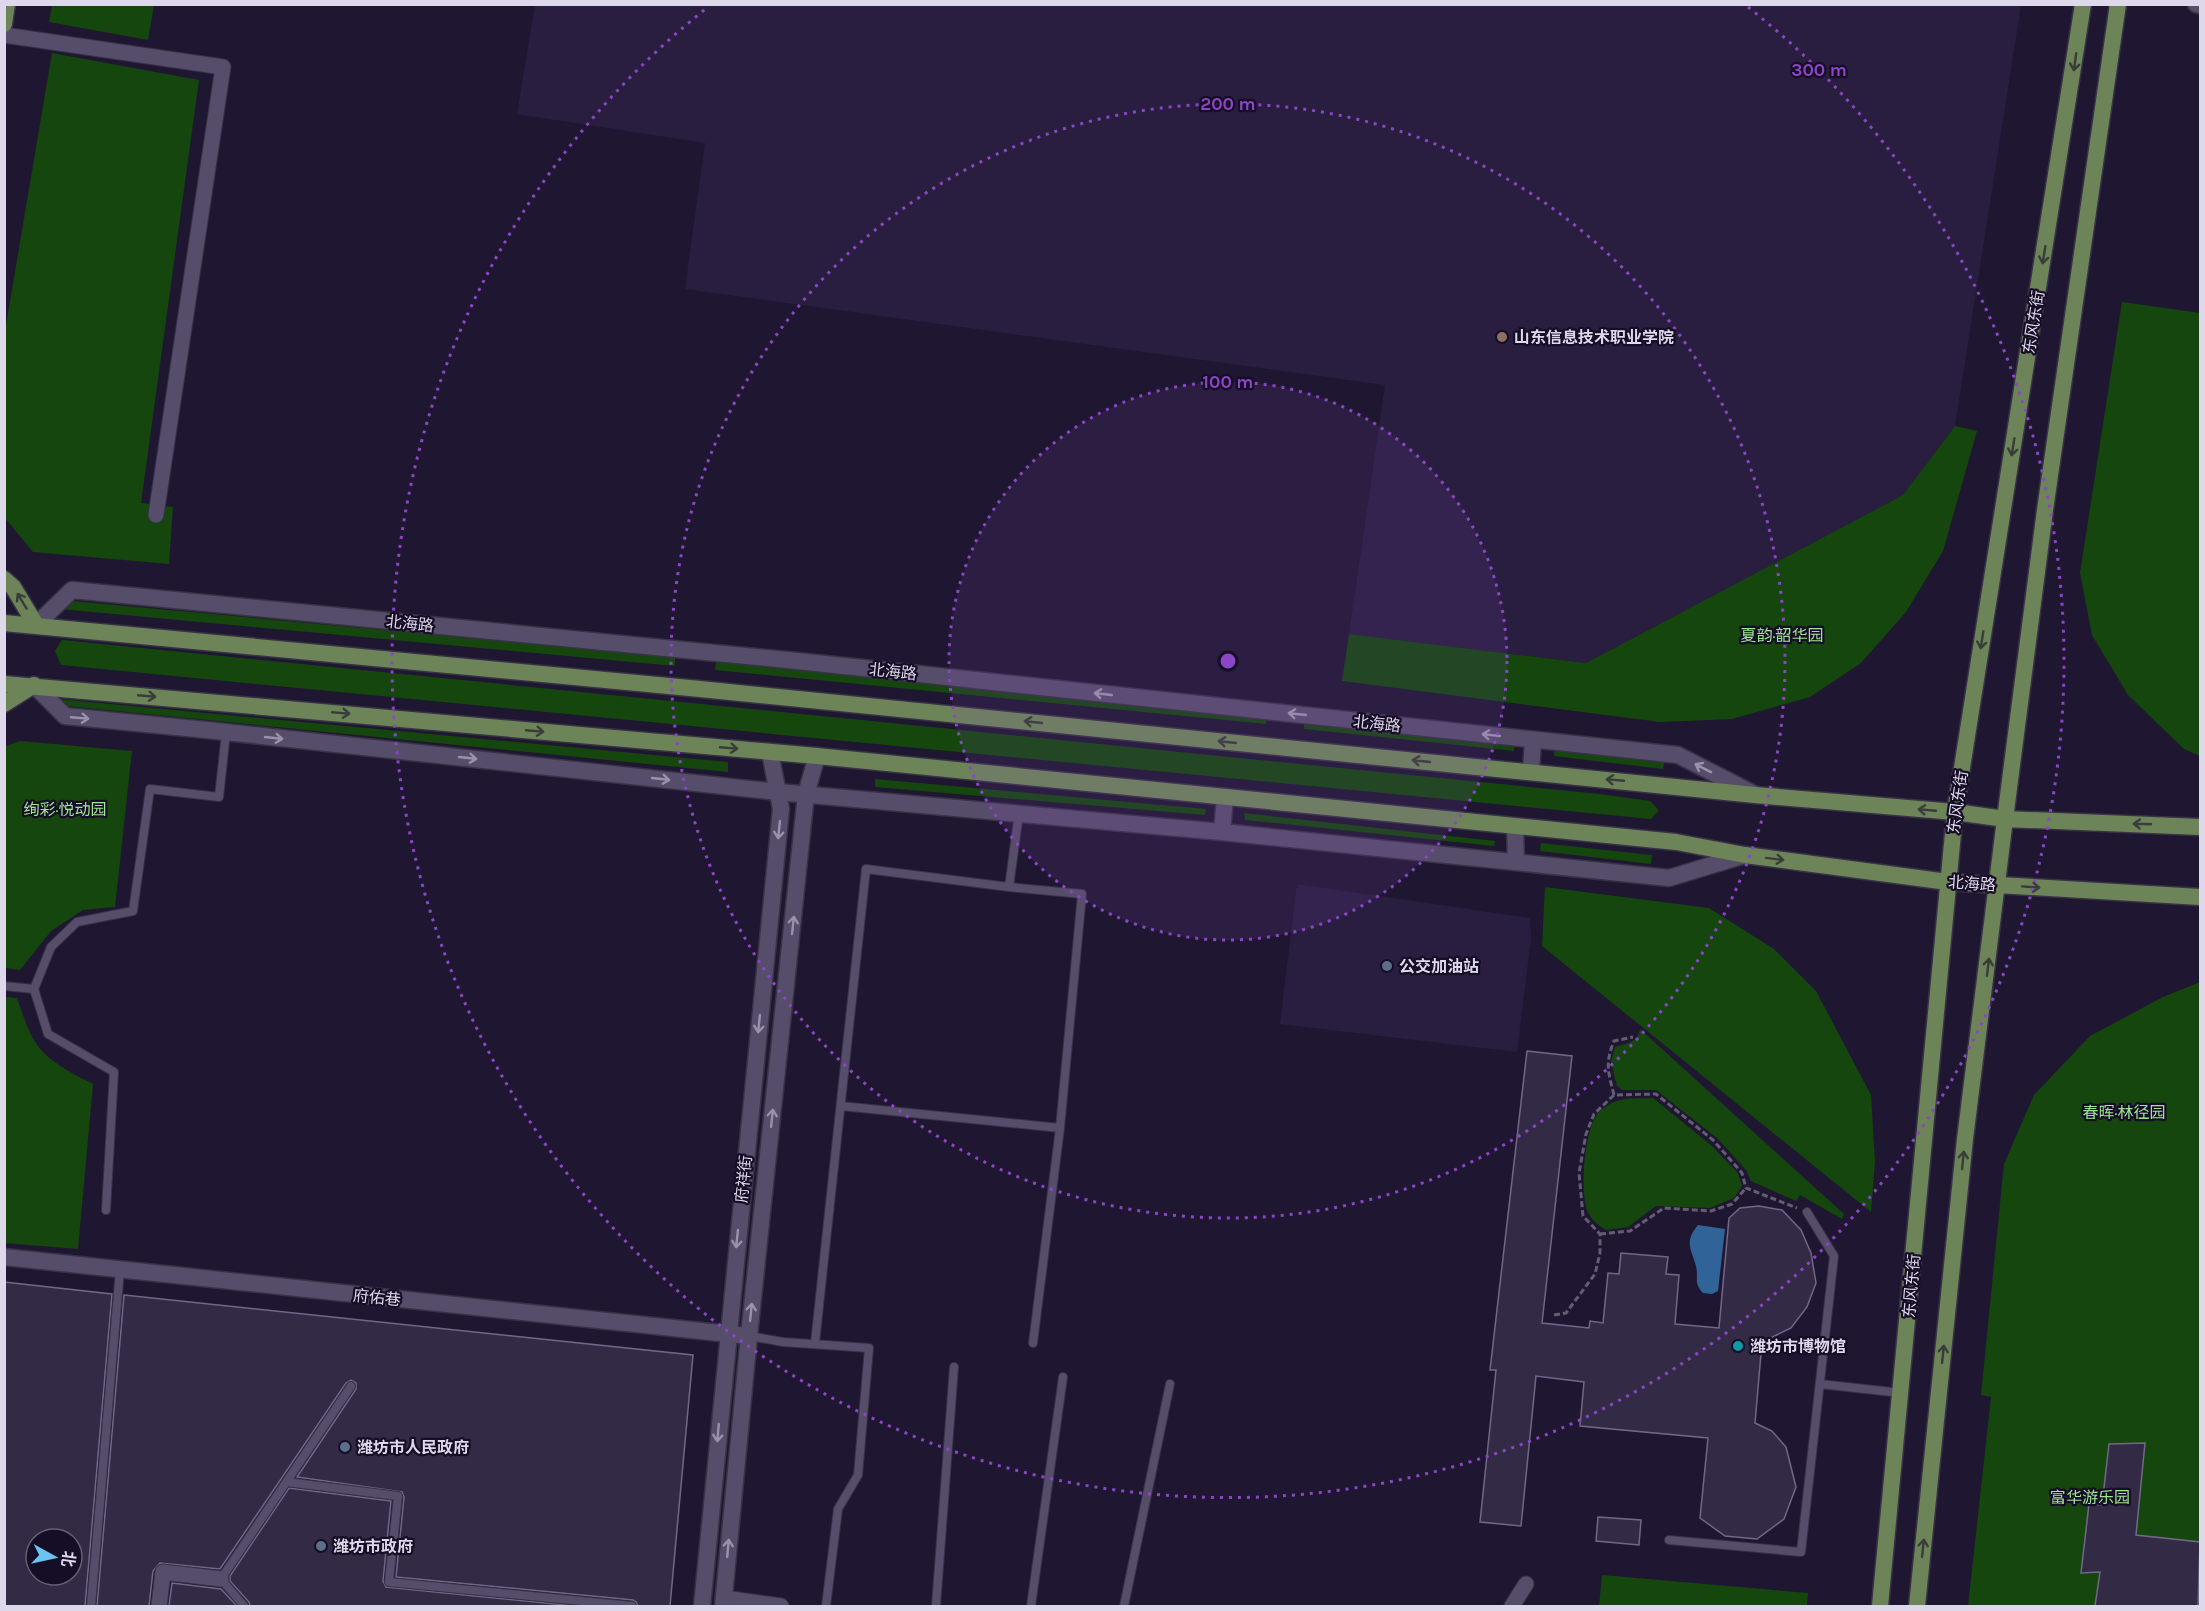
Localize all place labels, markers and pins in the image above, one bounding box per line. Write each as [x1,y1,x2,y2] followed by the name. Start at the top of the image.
[1514,328,1674,347] place label: 山东信息技术职业学院
[1495,330,1509,344] marker: 山东信息技术职业学院
[1218,651,1238,671] centre of rings
[1399,957,1479,976] place label: 公交加油站
[1380,959,1394,973] marker: 公交加油站
[1750,1337,1846,1356] place label: 潍坊市博物馆
[1731,1339,1745,1353] marker: 潍坊市博物馆
[357,1438,469,1457] place label: 潍坊市人民政府
[338,1440,352,1454] marker: 潍坊市人民政府
[333,1537,413,1556] place label: 潍坊市政府
[314,1539,328,1553] marker: 潍坊市政府

